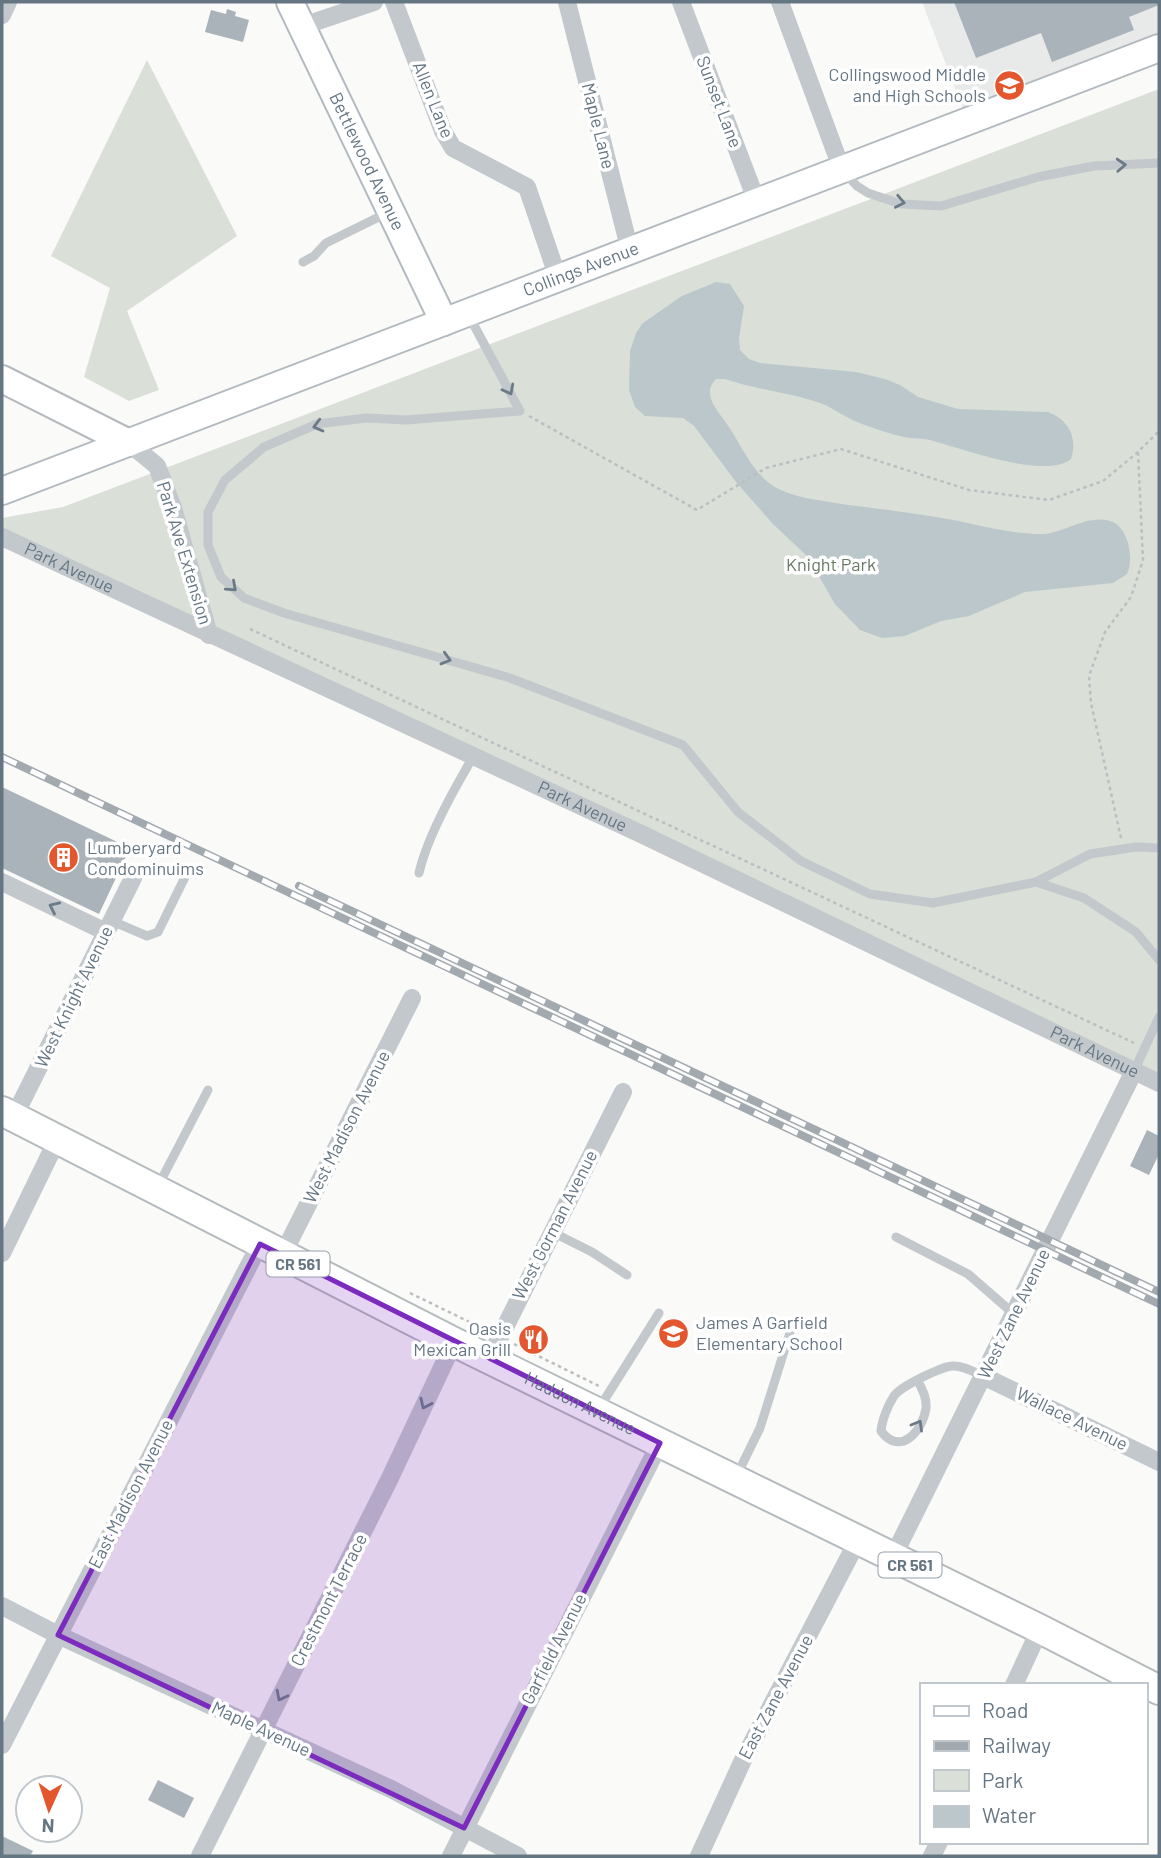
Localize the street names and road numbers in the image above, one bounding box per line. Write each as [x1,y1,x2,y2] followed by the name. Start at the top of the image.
[692,53,748,151] street label: Sunset Lane
[409,58,459,141] street label: Allen Lane
[578,80,620,171] street label: Maple Lane
[325,89,410,234] street label: Bettlewood Avenue
[520,236,642,301] street label: Collings Avenue
[153,478,217,627] street label: Park Ave Extension
[21,537,118,598] street label: Park Avenue
[535,776,631,836] street label: Park Avenue
[29,922,117,1071] street label: West Knight Avenue
[1047,1020,1143,1082] street label: Park Avenue
[298,1046,394,1207] street label: West Madison Avenue
[507,1146,601,1303] street label: West Gorman Avenue
[972,1245,1054,1382] street label: West Zane Avenue
[266,1252,330,1276] road number: CR 561
[521,1366,640,1439] street label: Haddon Avenue
[1013,1382,1132,1455] street label: Wallace Avenue
[83,1415,177,1572] street label: East Madison Avenue
[285,1529,371,1670] street label: Crestmont Terrace
[878,1553,942,1578] road number: CR 561
[516,1589,591,1708] street label: Garfield Avenue
[733,1630,817,1763] street label: East Zane Avenue
[208,1696,314,1761] street label: Maple Avenue

